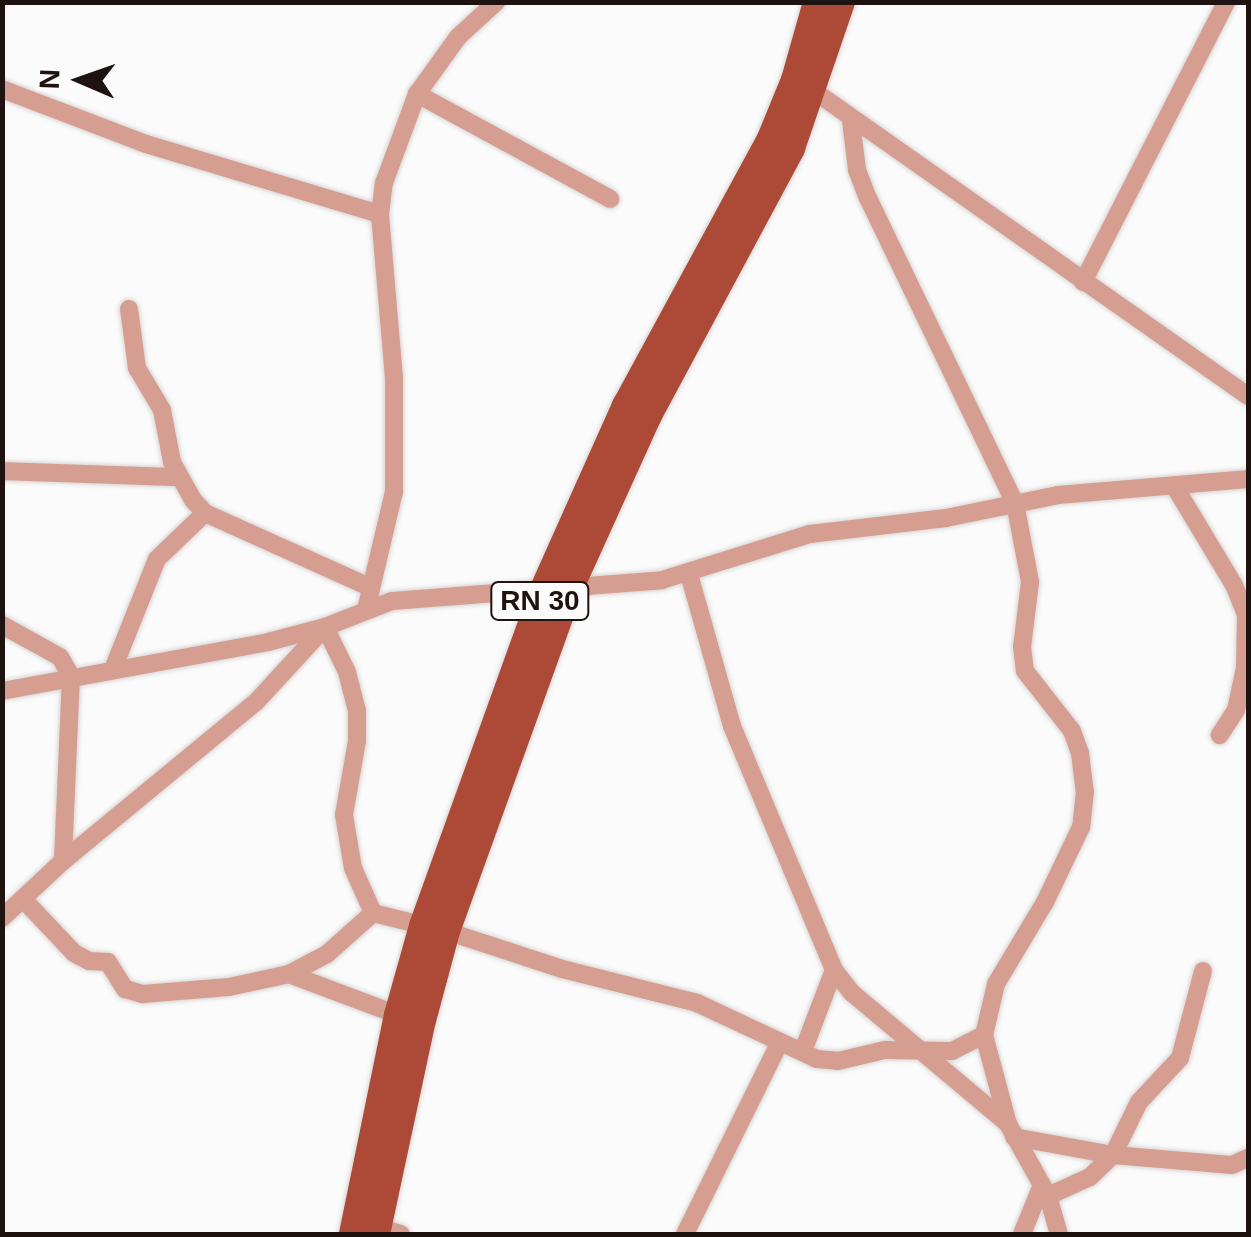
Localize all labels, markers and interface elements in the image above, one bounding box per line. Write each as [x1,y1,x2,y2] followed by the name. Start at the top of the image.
[30,30,130,130] north arrow
[34,68,65,90] text: N
[490,578,590,624] road number: RN 30

